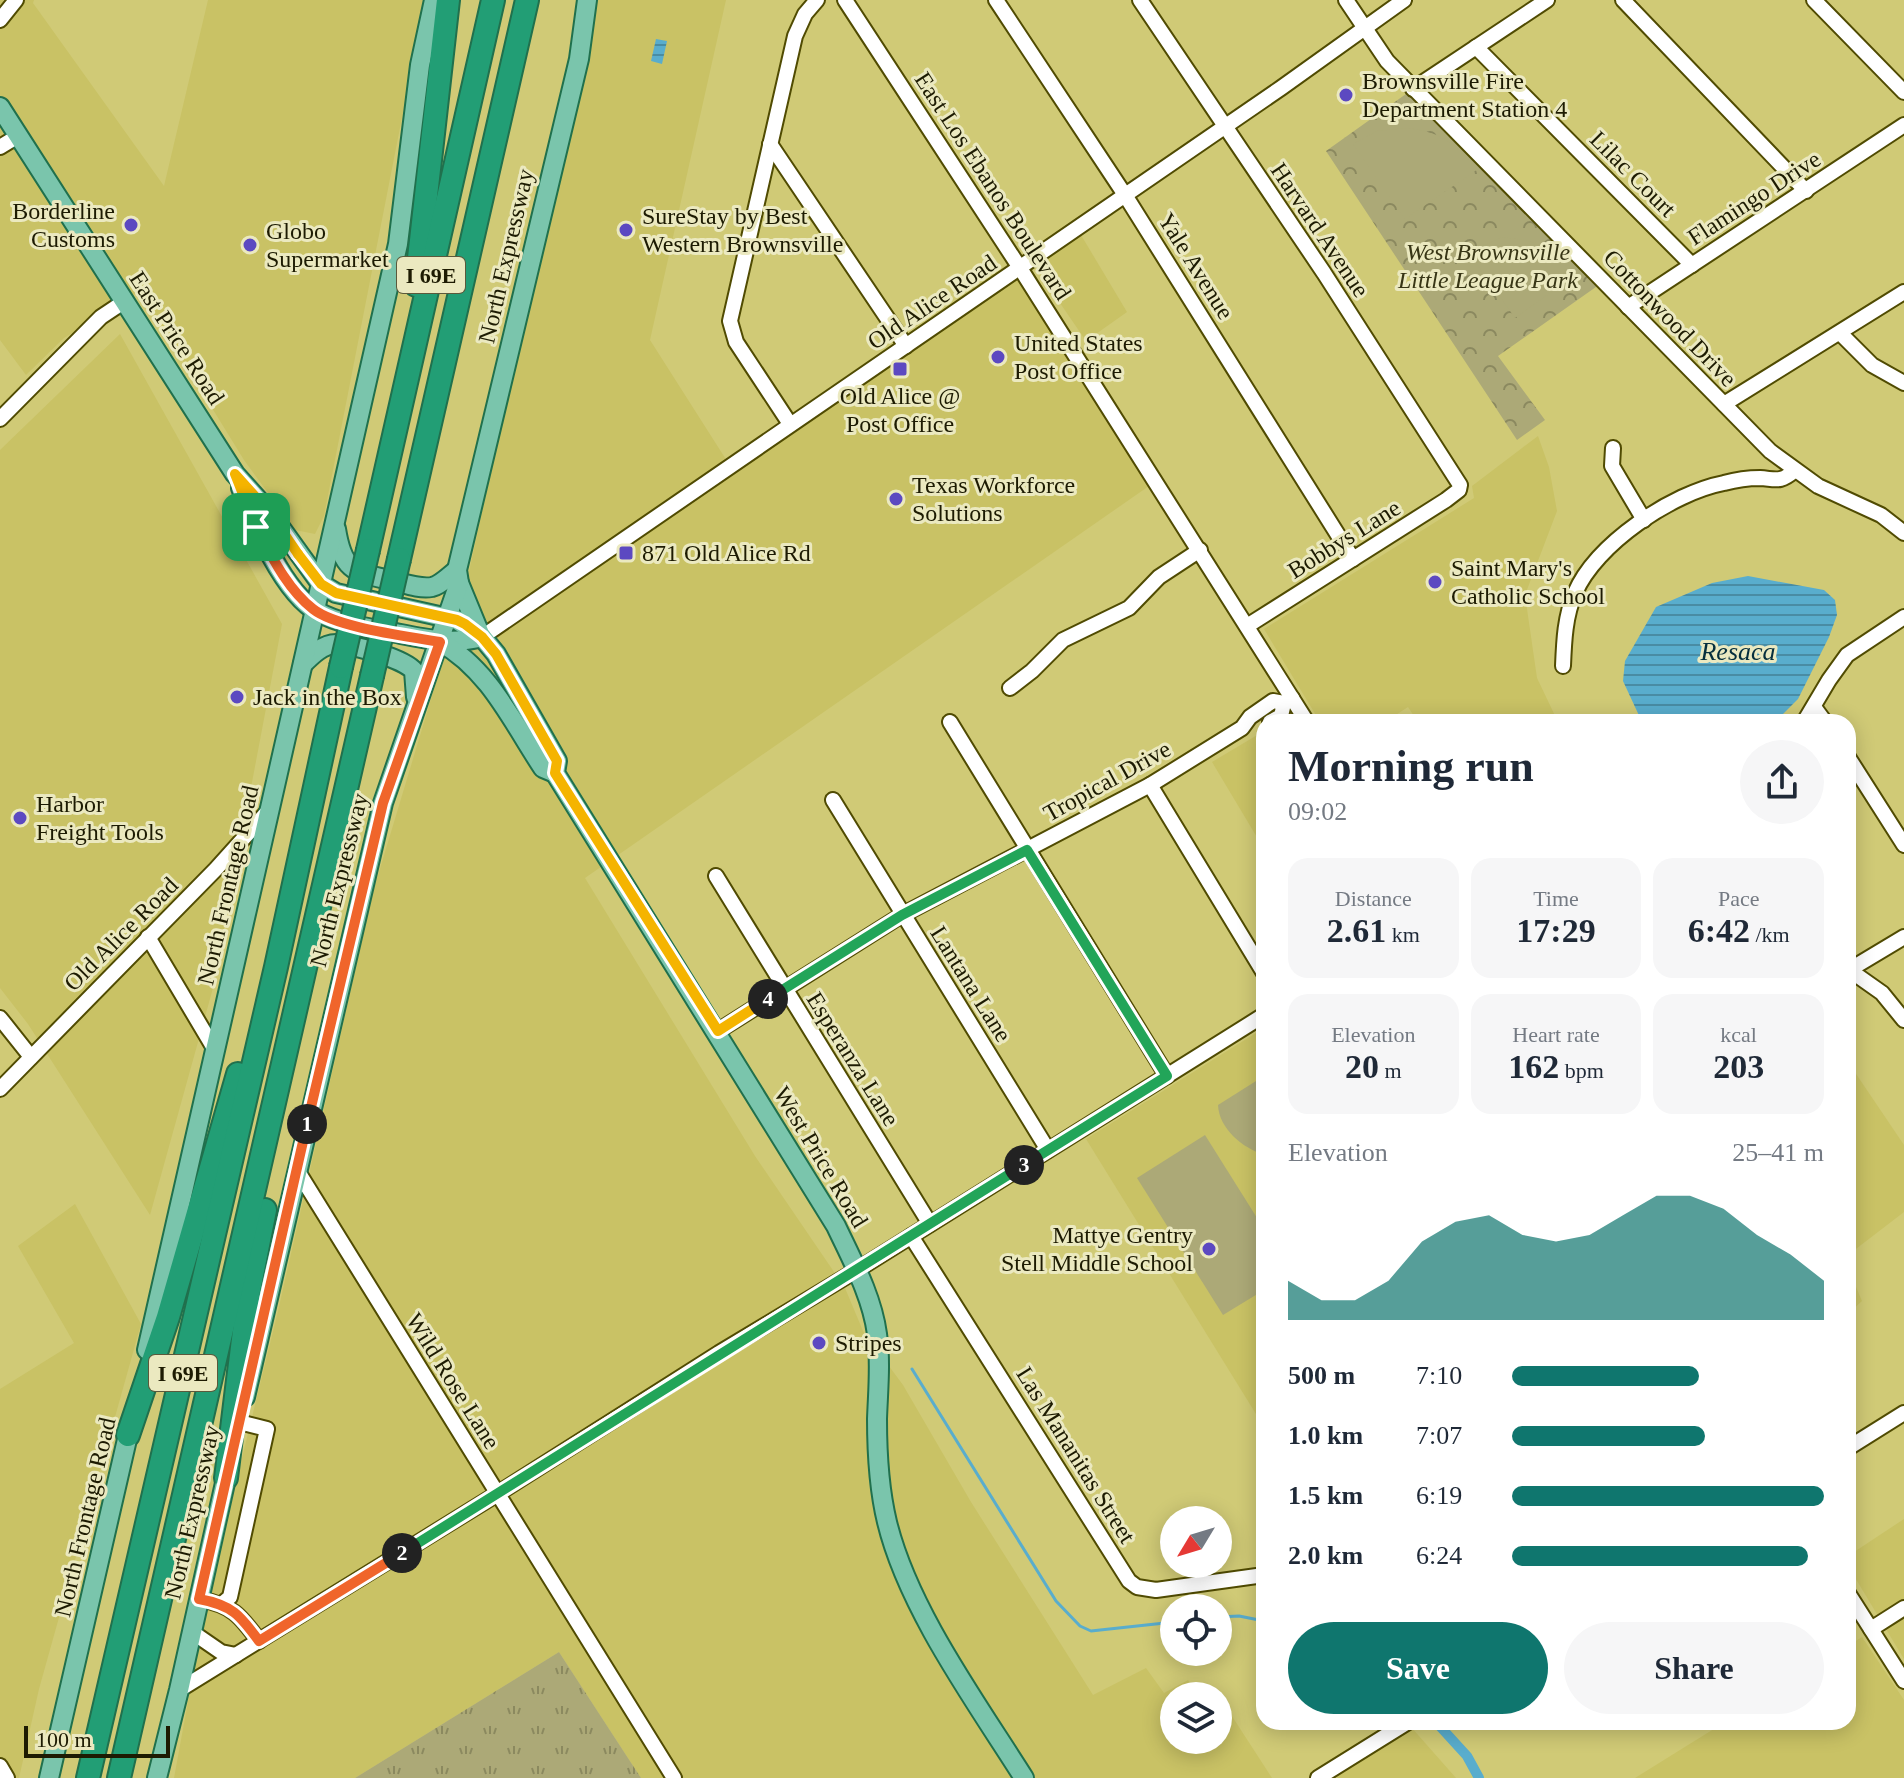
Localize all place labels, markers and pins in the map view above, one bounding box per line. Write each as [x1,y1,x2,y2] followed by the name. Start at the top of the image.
[1362,68,1567,122] place label: Brownsville Fire Department Station 4
[1337,86,1355,104] marker: Brownsville Fire Department Station 4
[12,198,115,252] place label: Borderline Customs
[642,203,843,257] place label: SureStay by Best Western Brownsville
[122,216,140,234] marker: Borderline Customs
[266,218,389,272] place label: Globo Supermarket
[617,221,635,239] marker: SureStay by Best Western Brownsville
[241,236,259,254] marker: Globo Supermarket
[1014,330,1143,384] place label: United States Post Office
[989,348,1007,366] marker: United States Post Office
[891,360,909,378] marker: Old Alice @ Post Office
[840,383,960,437] place label: Old Alice @ Post Office
[912,472,1075,526] place label: Texas Workforce Solutions
[887,490,905,508] marker: Texas Workforce Solutions
[222,493,290,561] pin
[642,540,811,566] place label: 871 Old Alice Rd
[617,544,635,562] marker: 871 Old Alice Rd
[1451,555,1605,609] place label: Saint Mary's Catholic School
[1426,573,1444,591] marker: Saint Mary's Catholic School
[253,684,402,710] place label: Jack in the Box
[228,688,246,706] marker: Jack in the Box
[36,791,164,845] place label: Harbor Freight Tools
[11,809,29,827] marker: Harbor Freight Tools
[748,979,788,1019] pin: 4
[287,1104,327,1144] pin: 1
[1004,1145,1044,1185] pin: 3
[1001,1222,1193,1276] place label: Mattye Gentry Stell Middle School
[1200,1240,1218,1258] marker: Mattye Gentry Stell Middle School
[835,1330,902,1356] place label: Stripes
[810,1334,828,1352] marker: Stripes
[382,1533,422,1573] pin: 2

